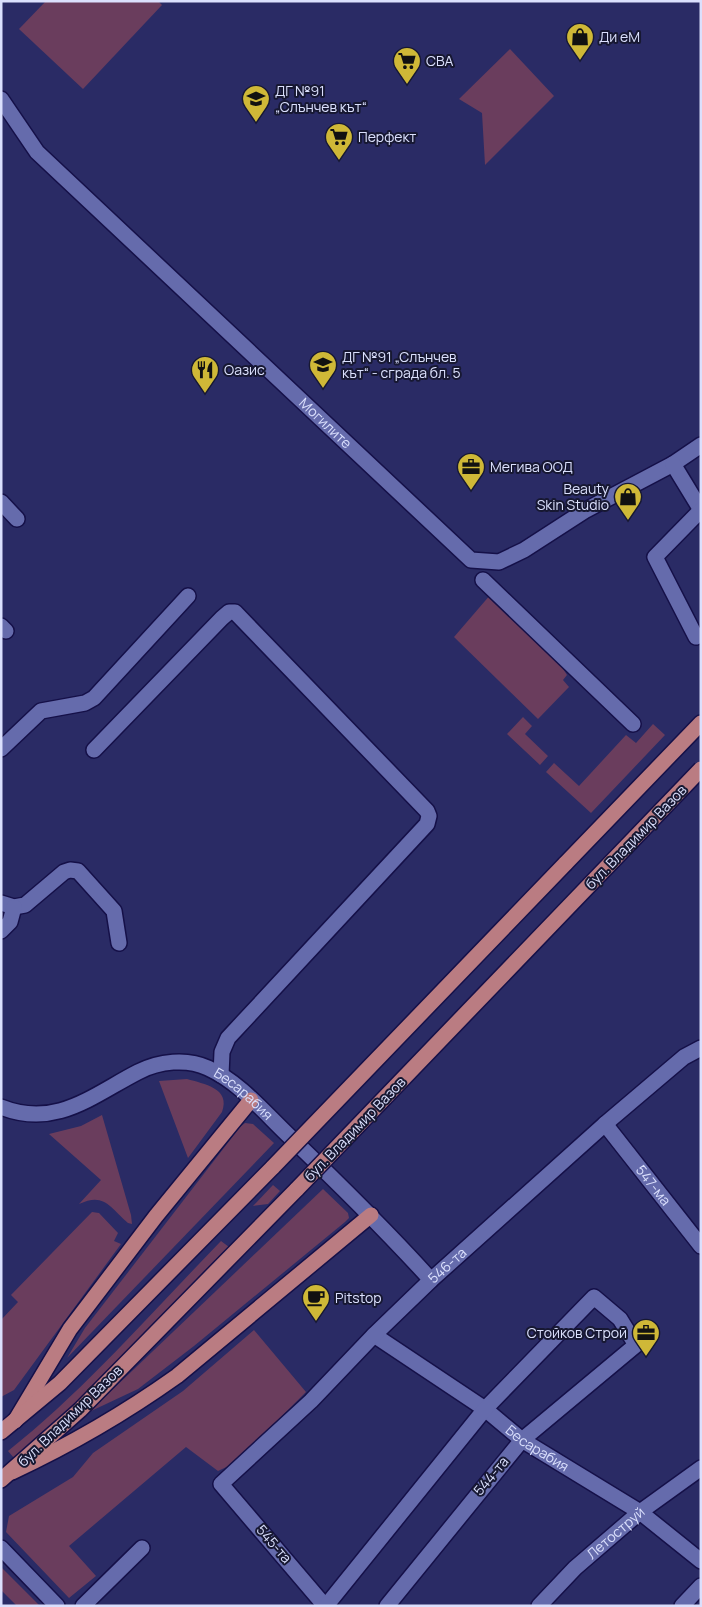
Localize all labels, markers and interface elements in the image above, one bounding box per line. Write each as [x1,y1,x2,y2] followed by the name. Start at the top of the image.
[565,22,595,61] shop icon: Ди еМ
[599,27,640,46] place label: Ди еМ
[392,46,422,85] supermarket icon: CBA
[426,51,454,70] place label: CBA
[275,81,367,116] place label: ДГ №91 „Слънчев кът“
[241,84,271,123] school or university icon: ДГ №91 „Слънчев кът“
[324,122,354,161] supermarket icon: Перфект
[358,127,416,146] place label: Перфект
[342,347,460,382] place label: ДГ №91 „Слънчев кът“ - сграда бл. 5
[308,350,338,389] school or university icon: ДГ №91 „Слънчев кът“ - сграда бл. 5
[190,355,220,394] restaurant icon: Оазис
[224,360,265,379] place label: Оазис
[295,393,356,452] street label: Могилите
[456,452,486,491] office icon: Мегива ООД
[490,457,573,476] place label: Мегива ООД
[537,479,610,514] place label: Beauty Skin Studio
[613,482,643,521] shop icon: Beauty Skin Studio
[581,780,691,893] street label: бул. Владимир Вазов
[211,1063,278,1124] street label: Бесарабия
[300,1072,410,1185] street label: бул. Владимир Вазов
[632,1161,675,1209] street label: 547-ма
[424,1243,470,1287] street label: 546-та
[301,1283,331,1322] cafe icon: Pitstop
[335,1288,382,1307] place label: Pitstop
[631,1318,661,1357] office icon: Стойков Строй
[527,1323,627,1342] place label: Стойков Строй
[13,1360,126,1470] street label: бул. Владимир Вазов
[502,1420,573,1475] street label: Бесарабия
[469,1452,512,1499] street label: 544-та
[582,1502,648,1563] street label: Летоструй
[252,1520,296,1567] street label: 545-та

